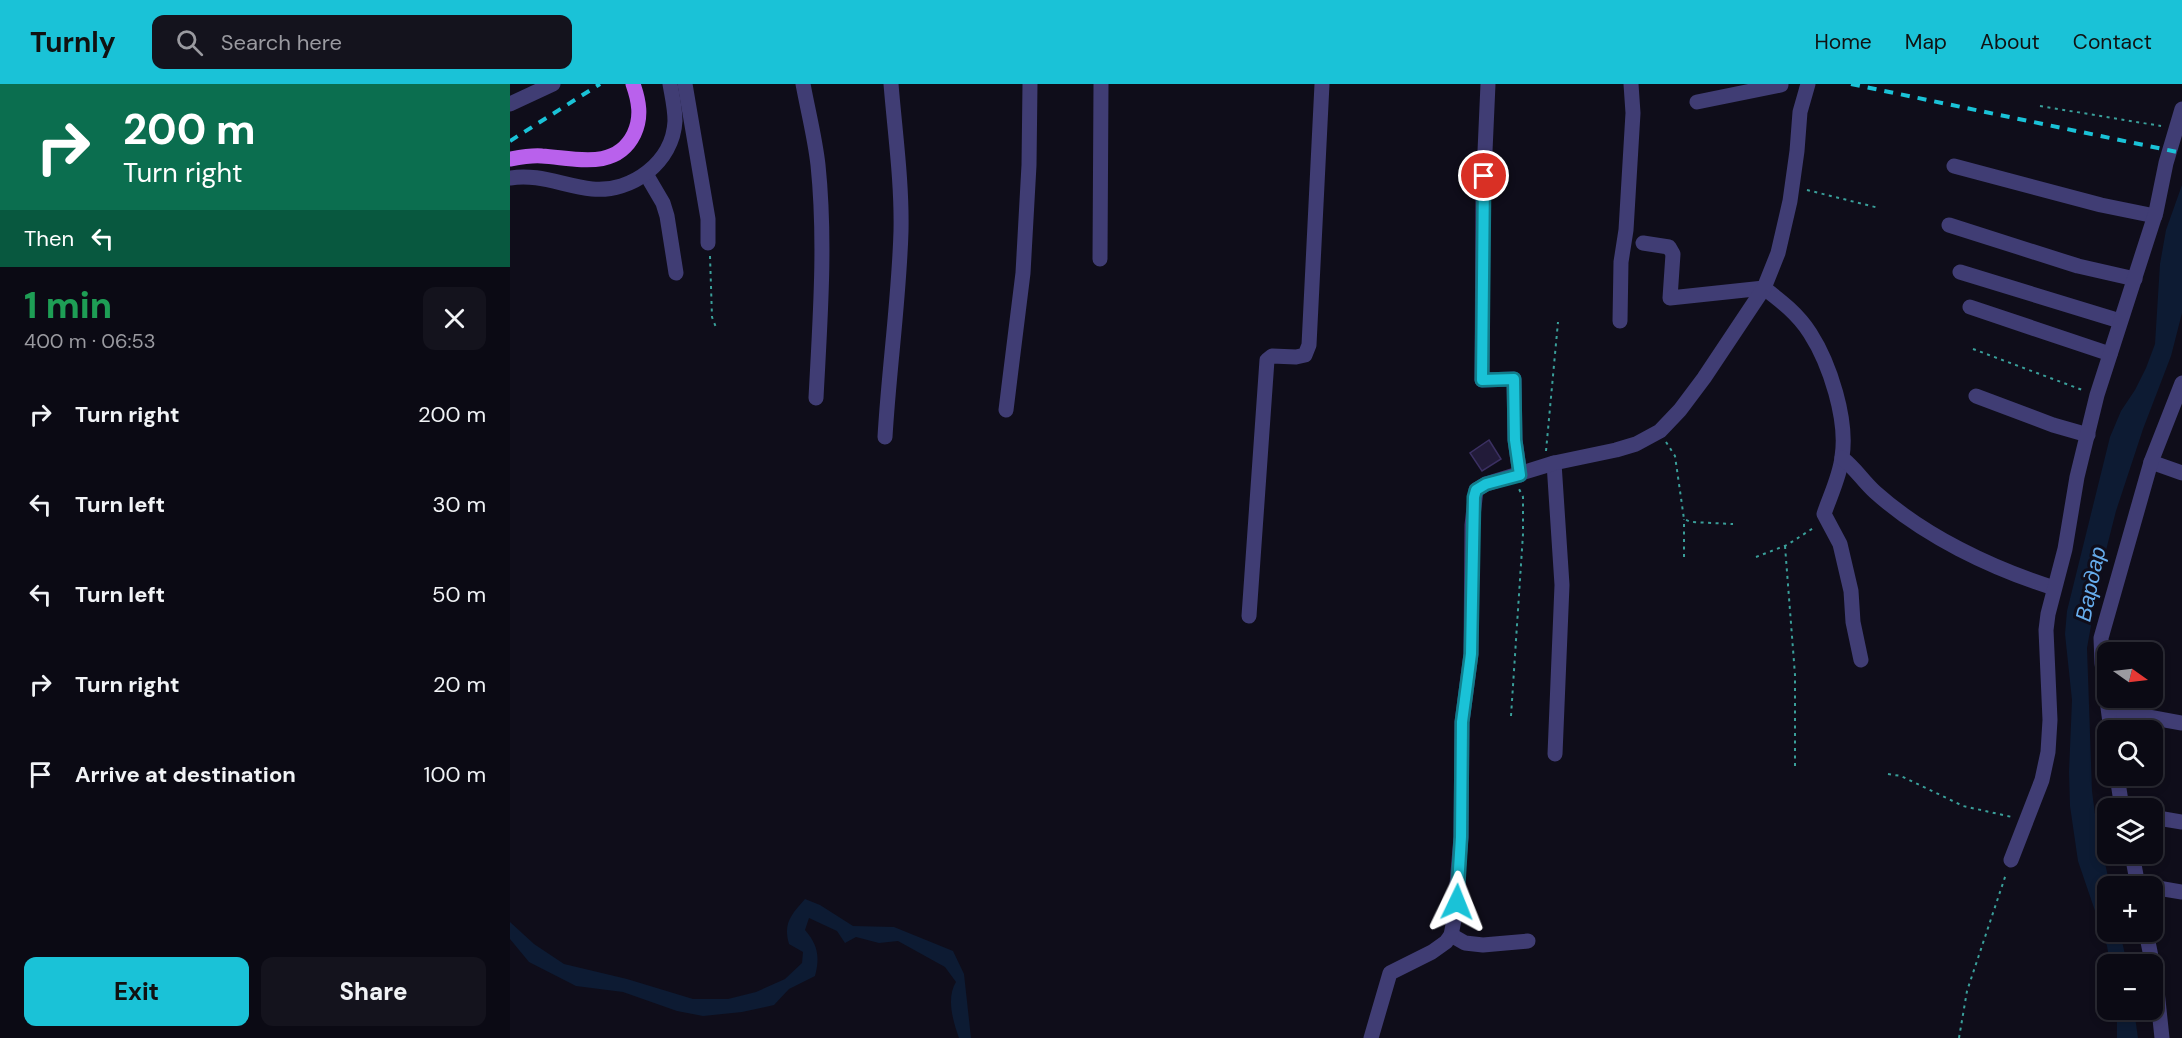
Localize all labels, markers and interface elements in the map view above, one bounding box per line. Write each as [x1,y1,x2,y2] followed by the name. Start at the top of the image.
[152,15,572,69] search box
[30,24,116,61] text: Turnly
[173,26,206,59] icon: search
[221,28,342,57] text: Search here
[1814,28,1872,56] text: Home
[1905,28,1947,56] text: Map
[1980,28,2040,56] text: About
[2073,28,2152,56] text: Contact
[123,102,256,157] text: 200 m
[24,108,102,186] icon: right
[1458,150,1509,201] pin
[123,155,243,190] text: Turn right
[1467,159,1500,192] icon: arrive
[86,222,119,255] icon: left
[24,224,74,253] text: Then
[24,282,112,329] text: 1 min
[423,287,486,350] button: close
[24,328,156,354] text: 400 m · 06:53
[24,398,57,431] icon: right
[75,400,180,429] text: Turn right
[418,400,486,429] text: 200 m
[24,488,57,521] icon: left
[75,490,165,519] text: Turn left
[432,490,486,519] text: 30 m
[2068,544,2113,624] water label: Вардар
[24,578,57,611] icon: left
[75,580,165,609] text: Turn left
[432,580,486,609] text: 50 m
[2097,642,2163,708] north arrow
[2097,642,2163,1020] map controls
[24,668,57,701] icon: right
[75,670,180,699] text: Turn right
[433,670,486,699] text: 20 m
[2097,720,2163,786] button: search
[24,758,57,791] icon: arrive
[75,760,296,789] text: Arrive at destination
[424,760,486,789] text: 100 m
[2097,798,2163,864] button: layers
[1425,870,1489,934] position arrow
[2097,876,2163,942] button: +
[2097,954,2163,1020] button: −
[24,957,249,1026] button: Exit
[261,957,486,1026] button: Share

